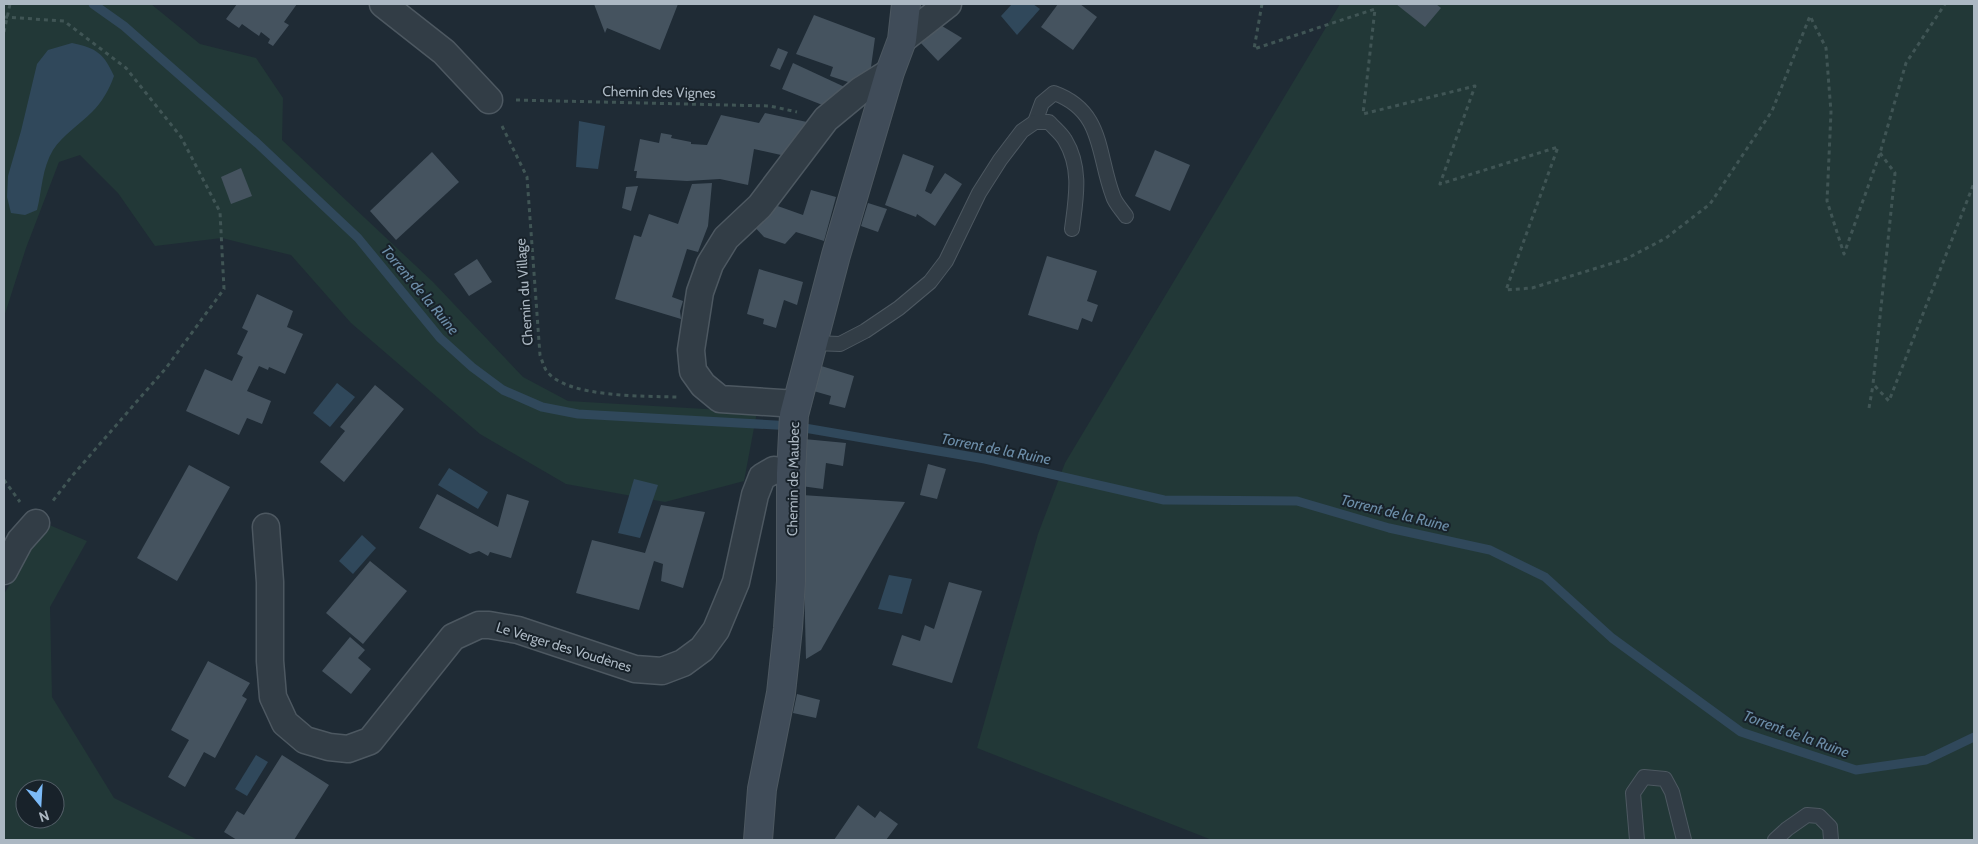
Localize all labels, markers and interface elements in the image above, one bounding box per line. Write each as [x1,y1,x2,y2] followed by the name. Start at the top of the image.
[602,82,716,102] street label: Chemin des Vignes
[511,238,537,346] street label: Chemin du Village
[377,242,463,339] water label: Torrent de la Ruine
[783,422,803,536] street label: Chemin de Maubec
[940,430,1053,468] water label: Torrent de la Ruine
[1339,491,1451,535] water label: Torrent de la Ruine
[494,618,634,676] street label: Le Verger des Voudènes
[1741,706,1852,762] water label: Torrent de la Ruine
[15,779,65,829] north arrow
[37,806,52,826] text: N

